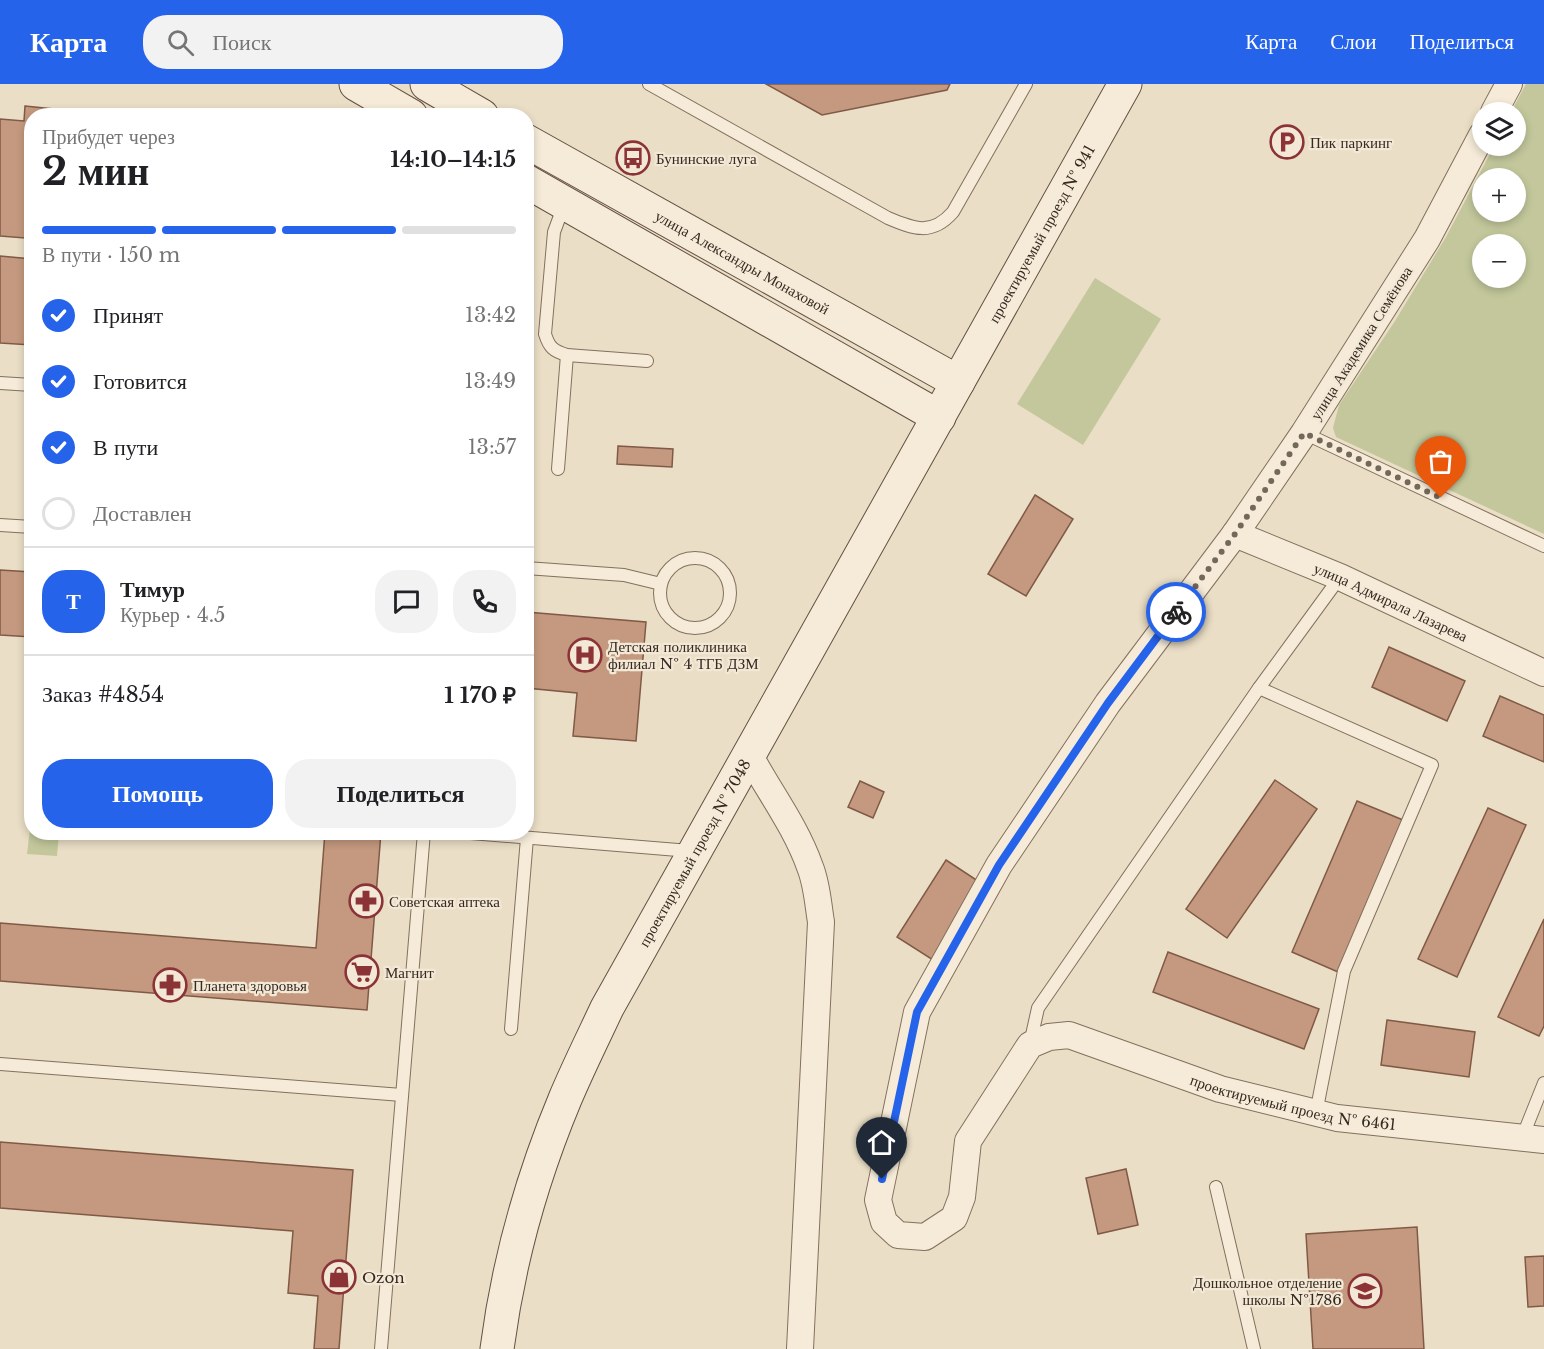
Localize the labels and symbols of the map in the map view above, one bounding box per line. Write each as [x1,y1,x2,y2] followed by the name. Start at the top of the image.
[1269,124,1305,160] parking icon: Пик паркинг
[1310,133,1392,152] place label: Пик паркинг
[615,140,651,176] bus stop icon: Бунинские луга
[984,141,1099,326] street label: проектируемый проезд № 941
[656,149,757,168] place label: Бунинские луга
[652,206,833,318] street label: улица Александры Монаховой
[1306,262,1416,423] street label: улица Академика Семёнова
[1415,436,1466,498] pin
[1311,558,1471,645] street label: улица Адмирала Лазарева
[1146,582,1206,642] courier
[567,637,603,673] hospital icon: Детская поликлиника филиал № 4 ТГБ ДЗМ
[608,637,759,673] place label: Детская поликлиника филиал № 4 ТГБ ДЗМ
[634,756,754,950] street label: проектируемый проезд № 7048
[348,883,384,919] pharmacy icon: Советская аптека
[389,892,500,911] place label: Советская аптека
[344,954,380,990] supermarket icon: Магнит
[385,963,434,982] place label: Магнит
[152,967,188,1003] pharmacy icon: Планета здоровья
[193,976,307,995] place label: Планета здоровья
[1188,1070,1397,1134] street label: проектируемый проезд № 6461
[856,1117,907,1179] pin
[321,1259,357,1295] shop icon: Ozon
[362,1268,405,1287] place label: Ozon
[1193,1273,1342,1309] place label: Дошкольное отделение школы №1786
[1347,1273,1383,1309] school or university icon: Дошкольное отделение школы №1786

